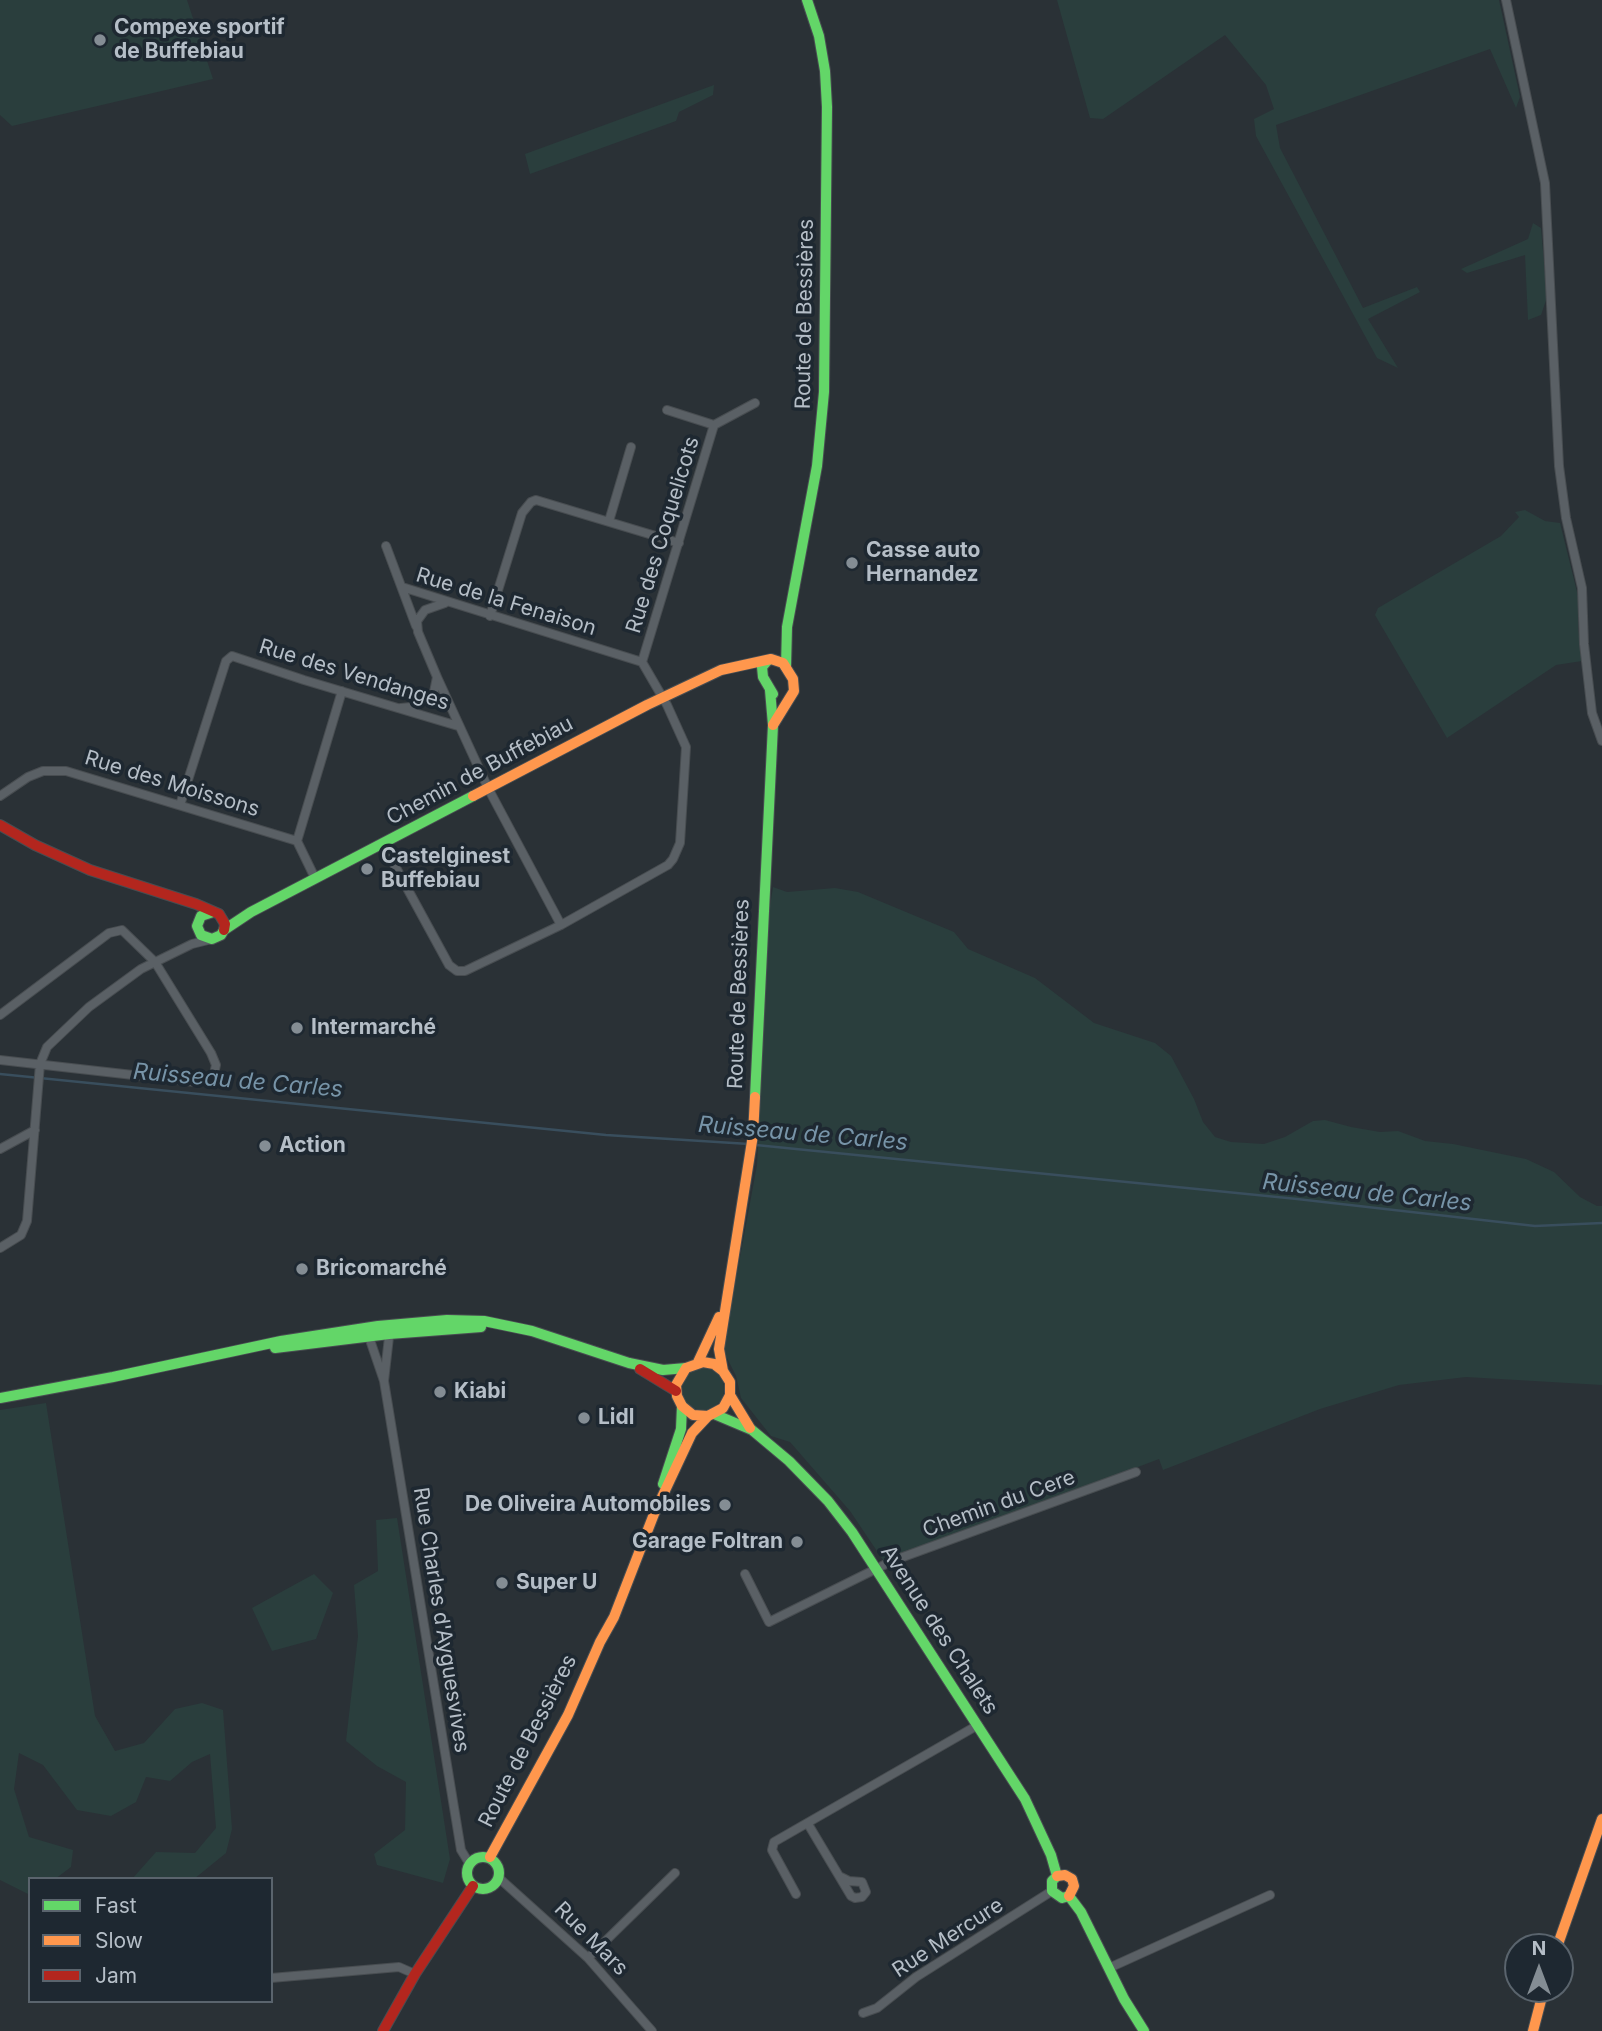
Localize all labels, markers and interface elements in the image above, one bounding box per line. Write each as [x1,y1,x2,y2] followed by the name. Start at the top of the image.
[114,15,285,65] place label: Compexe sportif de Buffebiau
[92,32,108,48] marker: Compexe sportif de Buffebiau
[791,219,819,409] street label: Route de Bessières
[621,434,705,636] street label: Rue des Coquelicots
[866,538,980,588] place label: Casse auto Hernandez
[844,555,860,571] marker: Casse auto Hernandez
[413,563,599,641] street label: Rue de la Fenaison
[256,634,452,716] street label: Rue des Vendanges
[382,711,578,831] street label: Chemin de Buffebiau
[82,745,262,823] street label: Rue des Moissons
[381,844,510,894] place label: Castelginest Buffebiau
[359,861,375,877] marker: Castelginest Buffebiau
[723,898,755,1090] street label: Route de Bessières
[311,1015,436,1041] place label: Intermarché
[289,1020,305,1036] marker: Intermarché
[132,1058,344,1104] water label: Ruisseau de Carles
[697,1111,909,1157] water label: Ruisseau de Carles
[279,1133,346,1159] place label: Action
[257,1138,273,1154] marker: Action
[1261,1168,1473,1218] water label: Ruisseau de Carles
[316,1256,447,1282] place label: Bricomarché
[294,1261,310,1277] marker: Bricomarché
[454,1379,506,1405] place label: Kiabi
[432,1384,448,1400] marker: Kiabi
[598,1405,634,1431] place label: Lidl
[576,1410,592,1426] marker: Lidl
[919,1465,1079,1543] street label: Chemin du Cere
[408,1485,474,1755] street label: Rue Charles d'Ayguesvives
[465,1492,711,1518] place label: De Oliveira Automobiles
[717,1497,733,1513] marker: De Oliveira Automobiles
[632,1529,783,1555] place label: Garage Foltran
[789,1534,805,1550] marker: Garage Foltran
[875,1541,1003,1719] street label: Avenue des Chalets
[516,1570,597,1596] place label: Super U
[494,1575,510,1591] marker: Super U
[474,1650,582,1832] street label: Route de Bessières
[28,1877,273,2003] legend
[95,1893,137,1918] text: Fast
[888,1893,1008,1983] street label: Rue Mercure
[549,1897,633,1981] street label: Rue Mars
[95,1928,143,1953] text: Slow
[1504,1933,1574,2003] north arrow
[1532,1937,1546,1960] text: N
[95,1963,137,1988] text: Jam

